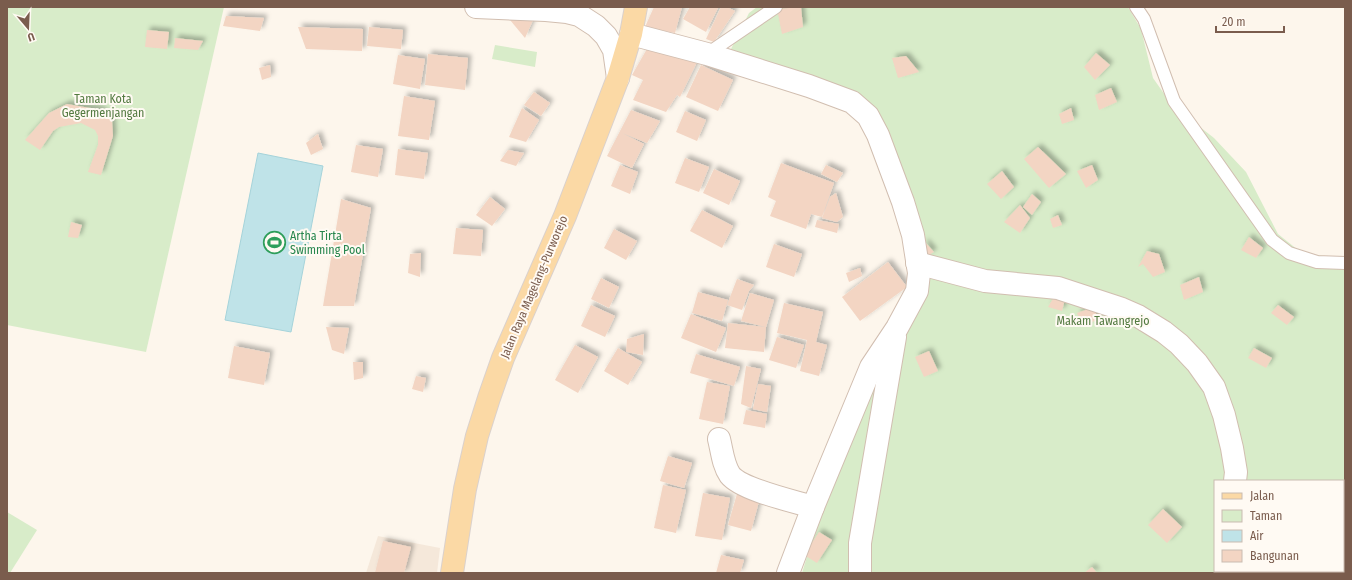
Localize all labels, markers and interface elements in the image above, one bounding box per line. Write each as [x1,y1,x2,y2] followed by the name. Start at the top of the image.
[8,8,48,48] north arrow
[1216,8,1284,34] scale bar
[1222,15,1246,29] text: 20 m
[26,30,36,44] text: U
[62,92,144,120] park label: Taman Kota Gegermenjangan
[498,213,570,361] street label: Jalan Raya Magelang-Purworejo
[290,229,365,257] place label: Artha Tirta Swimming Pool
[261,230,287,256] sports icon: Artha Tirta Swimming Pool
[1056,314,1150,328] park label: Makam Tawangrejo
[1214,480,1344,572] legend
[1250,489,1274,503] text: Jalan
[1250,509,1282,523] text: Taman
[1250,529,1264,543] text: Air
[1250,549,1299,563] text: Bangunan

